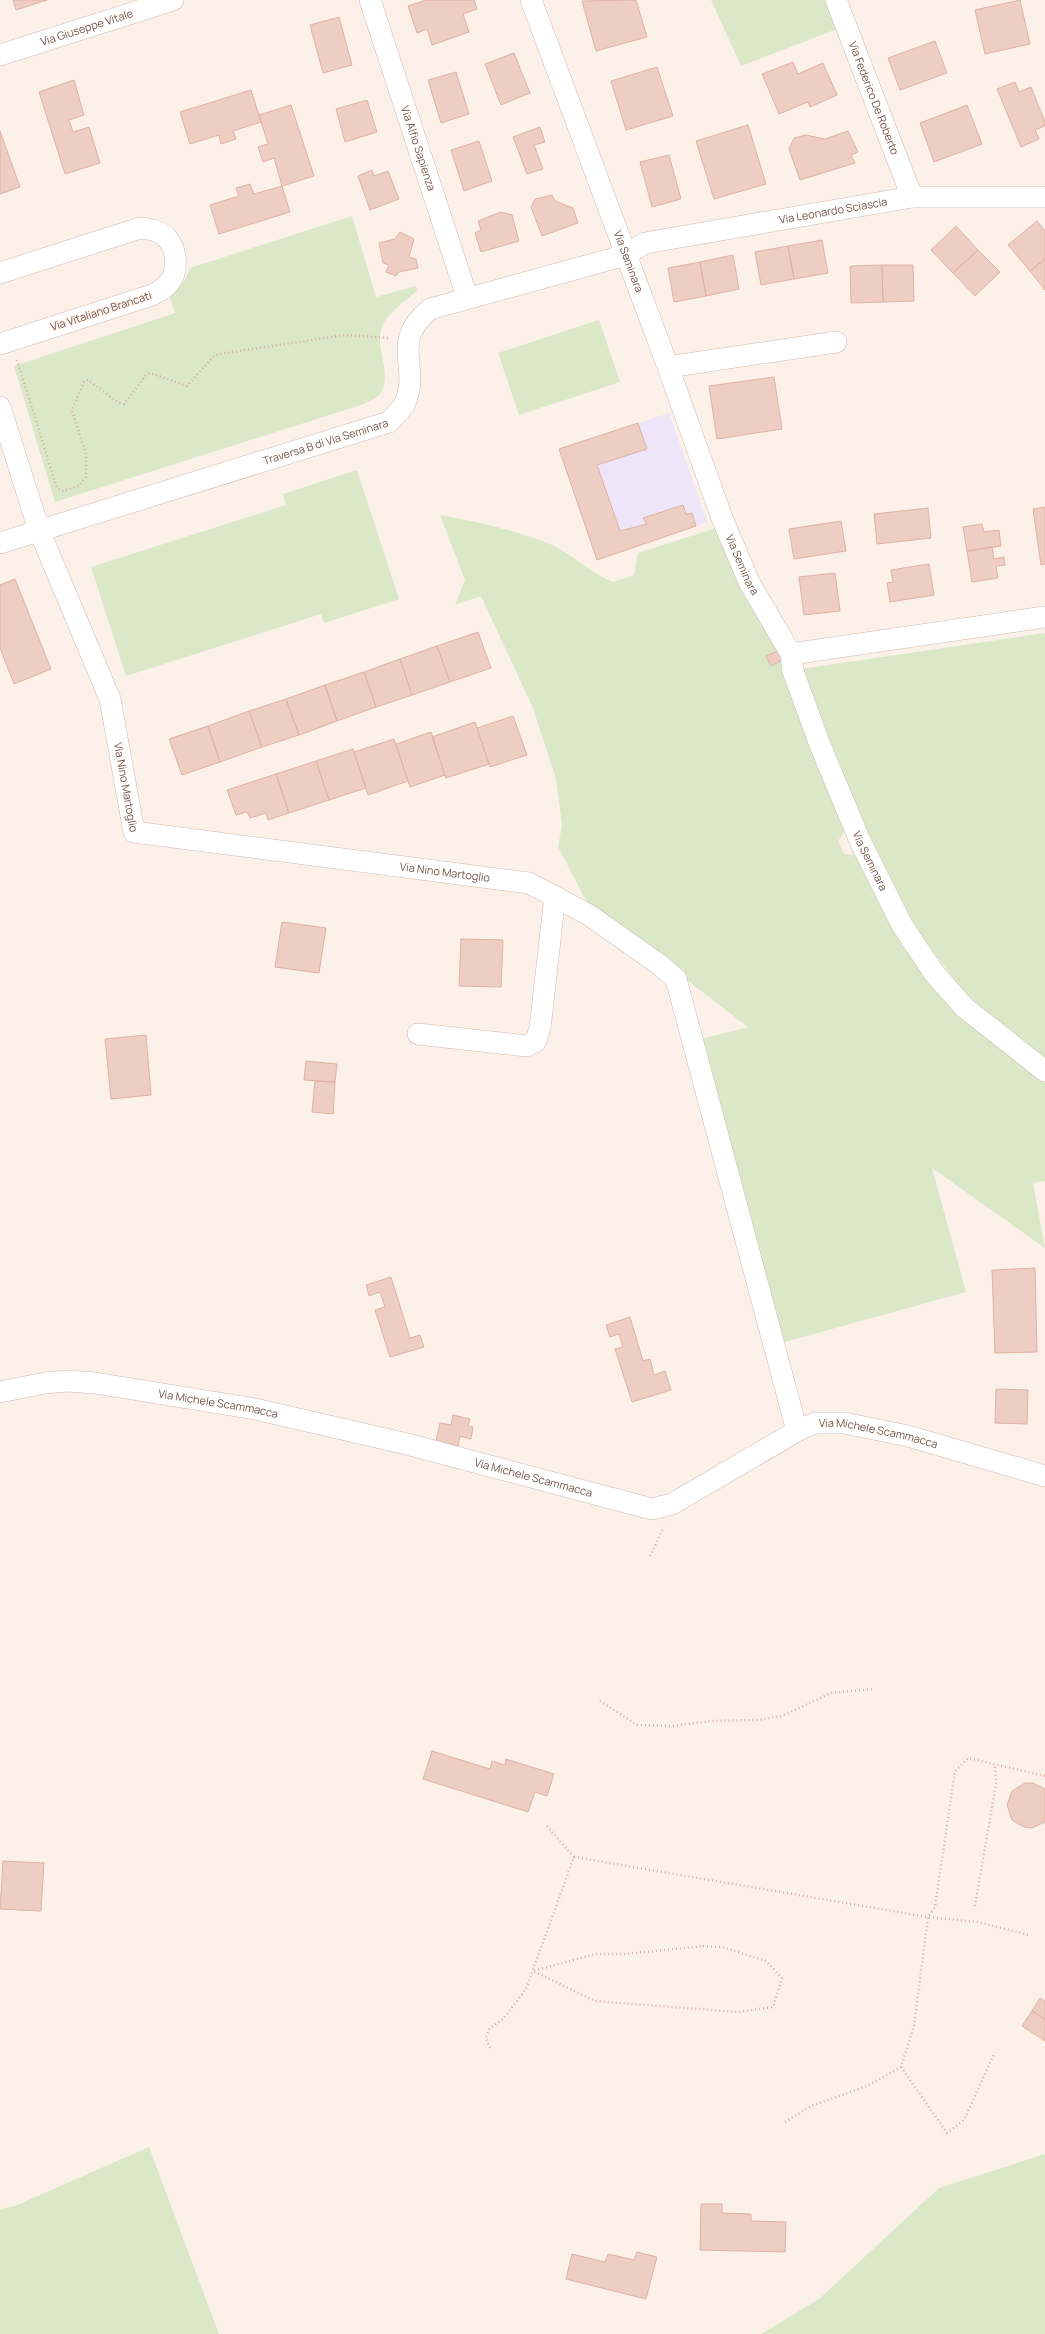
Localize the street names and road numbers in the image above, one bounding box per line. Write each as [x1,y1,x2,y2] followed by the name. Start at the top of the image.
[38,5,135,49] street label: Via Giuseppe Vitale
[846,39,903,157] street label: Via Federico De Roberto
[398,104,440,193] street label: Via Alfio Sapienza
[778,193,888,227] street label: Via Leonardo Sciascia
[611,228,647,294] street label: Via Seminara
[48,287,153,334] street label: Via Vitaliano Brancati
[261,415,390,468] street label: Traversa B di Via Seminara
[723,532,763,598] street label: Via Seminara
[111,741,142,834] street label: Via Nino Martoglio
[850,828,892,893] street label: Via Seminara
[399,858,492,885] street label: Via Nino Martoglio
[157,1385,280,1421] street label: Via Michele Scammacca
[819,1415,940,1451] street label: Via Michele Scammacca
[473,1454,594,1500] street label: Via Michele Scammacca

